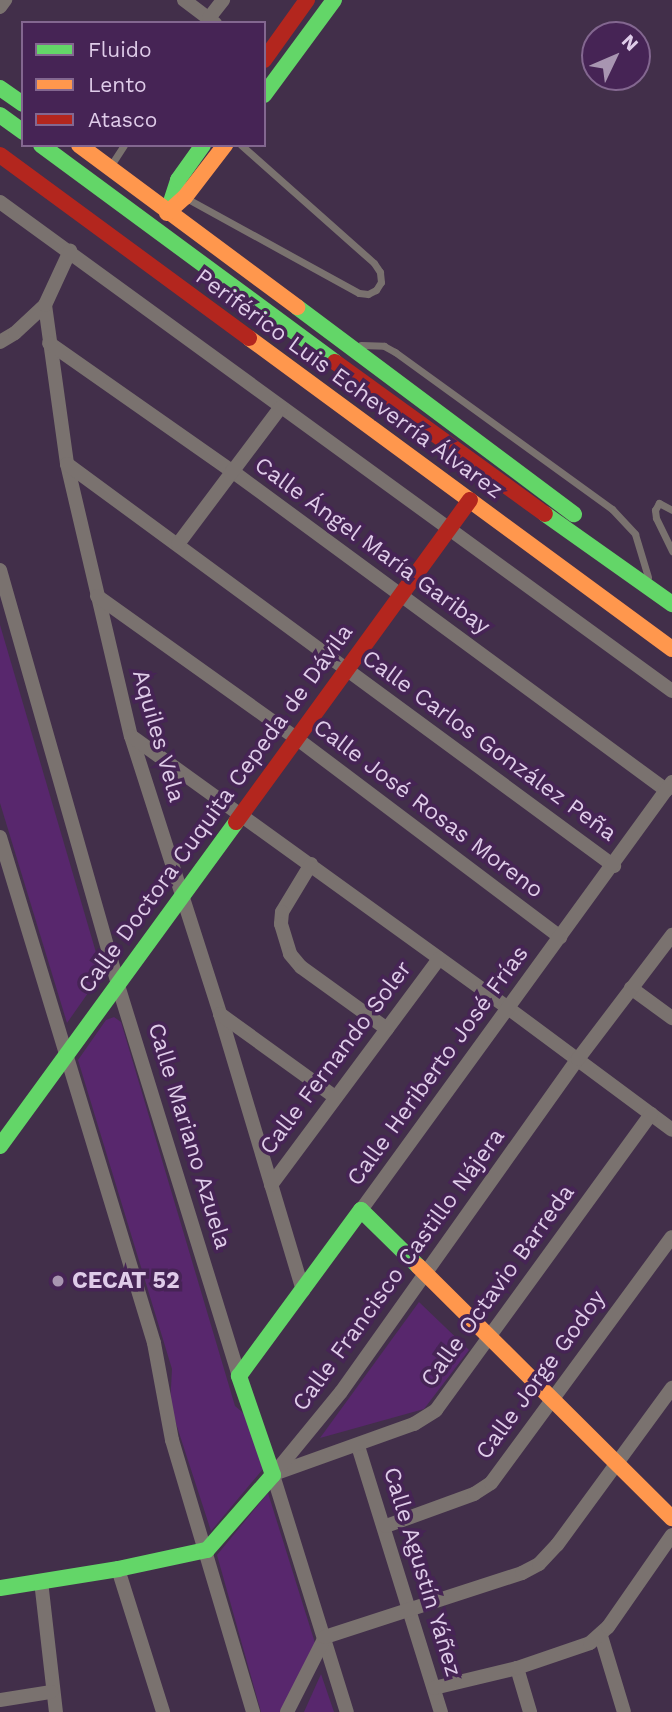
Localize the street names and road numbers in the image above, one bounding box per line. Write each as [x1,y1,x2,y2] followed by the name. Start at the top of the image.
[189,263,509,505] street label: Periférico Luis Echeverría Álvarez
[248,451,496,641] street label: Calle Ángel María Garibay
[72,619,360,999] street label: Calle Doctora Cuquita Cepeda de Dávila
[356,644,622,848] street label: Calle Carlos González Peña
[126,666,190,806] street label: Aquiles Vela
[307,713,549,905] street label: Calle José Rosas Moreno
[341,940,535,1192] street label: Calle Heriberto José Frías
[254,956,418,1160] street label: Calle Fernando Soler
[141,1019,237,1253] street label: Calle Mariano Azuela
[287,1123,511,1417] street label: Calle Francisco Castillo Nájera
[415,1180,581,1392] street label: Calle Octavio Barreda
[470,1285,612,1465] street label: Calle Jorge Godoy
[377,1463,467,1681] street label: Calle Agustín Yáñez

